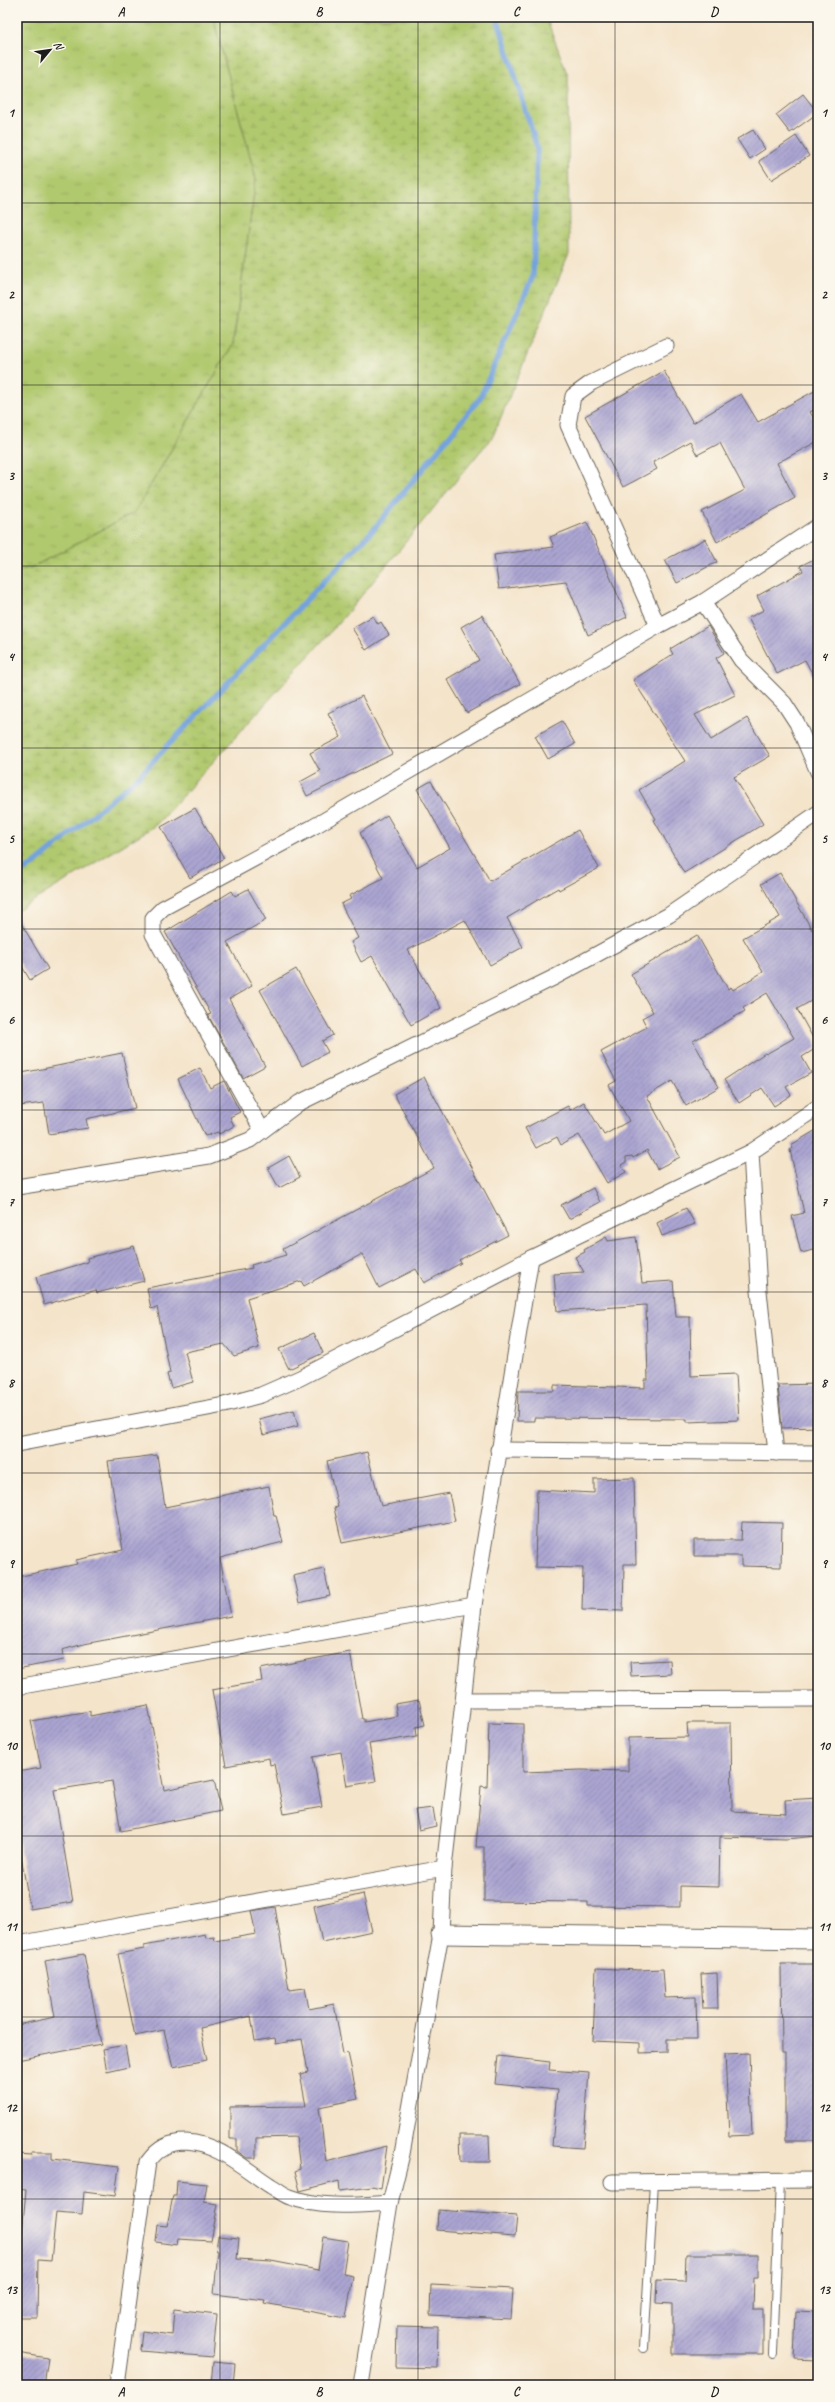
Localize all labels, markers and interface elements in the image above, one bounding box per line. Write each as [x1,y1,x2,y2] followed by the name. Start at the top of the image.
[118,4,126,20] text: A
[316,4,324,20] text: B
[513,4,521,20] text: C
[710,4,719,20] text: D
[30,30,70,70] north arrow
[51,39,68,53] text: N
[8,105,16,121] text: 1
[821,105,829,121] text: 1
[8,287,15,303] text: 2
[821,287,828,303] text: 2
[8,468,15,484] text: 3
[821,468,828,484] text: 3
[8,649,16,665] text: 4
[821,649,829,665] text: 4
[8,831,15,847] text: 5
[821,831,828,847] text: 5
[8,1012,15,1028] text: 6
[821,1012,828,1028] text: 6
[8,1194,15,1210] text: 7
[821,1194,828,1210] text: 7
[8,1375,16,1391] text: 8
[821,1375,829,1391] text: 8
[8,1556,15,1572] text: 9
[821,1556,828,1572] text: 9
[5,1738,18,1754] text: 10
[818,1738,831,1754] text: 10
[5,1919,19,1935] text: 11
[818,1919,832,1935] text: 11
[5,2100,18,2116] text: 12
[818,2100,831,2116] text: 12
[5,2282,18,2298] text: 13
[818,2282,831,2298] text: 13
[118,2384,126,2400] text: A
[316,2384,324,2400] text: B
[513,2384,521,2400] text: C
[710,2384,719,2400] text: D

